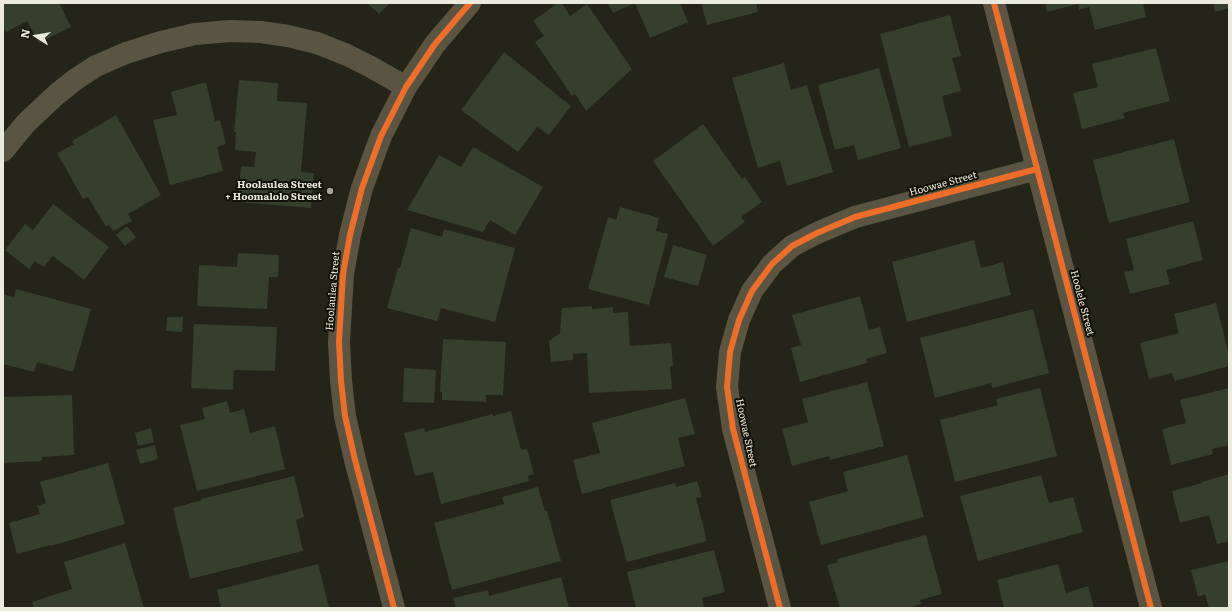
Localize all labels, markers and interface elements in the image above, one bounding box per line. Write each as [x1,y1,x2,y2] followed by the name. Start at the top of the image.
[16,16,56,56] north arrow
[15,27,33,40] text: N
[908,169,978,199] street label: Hoowae Street
[225,179,322,202] place label: Hoolaulea Street + Hoomalolo Street
[325,186,335,196] marker: Hoolaulea Street + Hoomalolo Street
[324,251,342,331] street label: Hoolaulea Street
[1068,269,1096,337] street label: Hoolele Street
[733,398,759,468] street label: Hoowae Street

